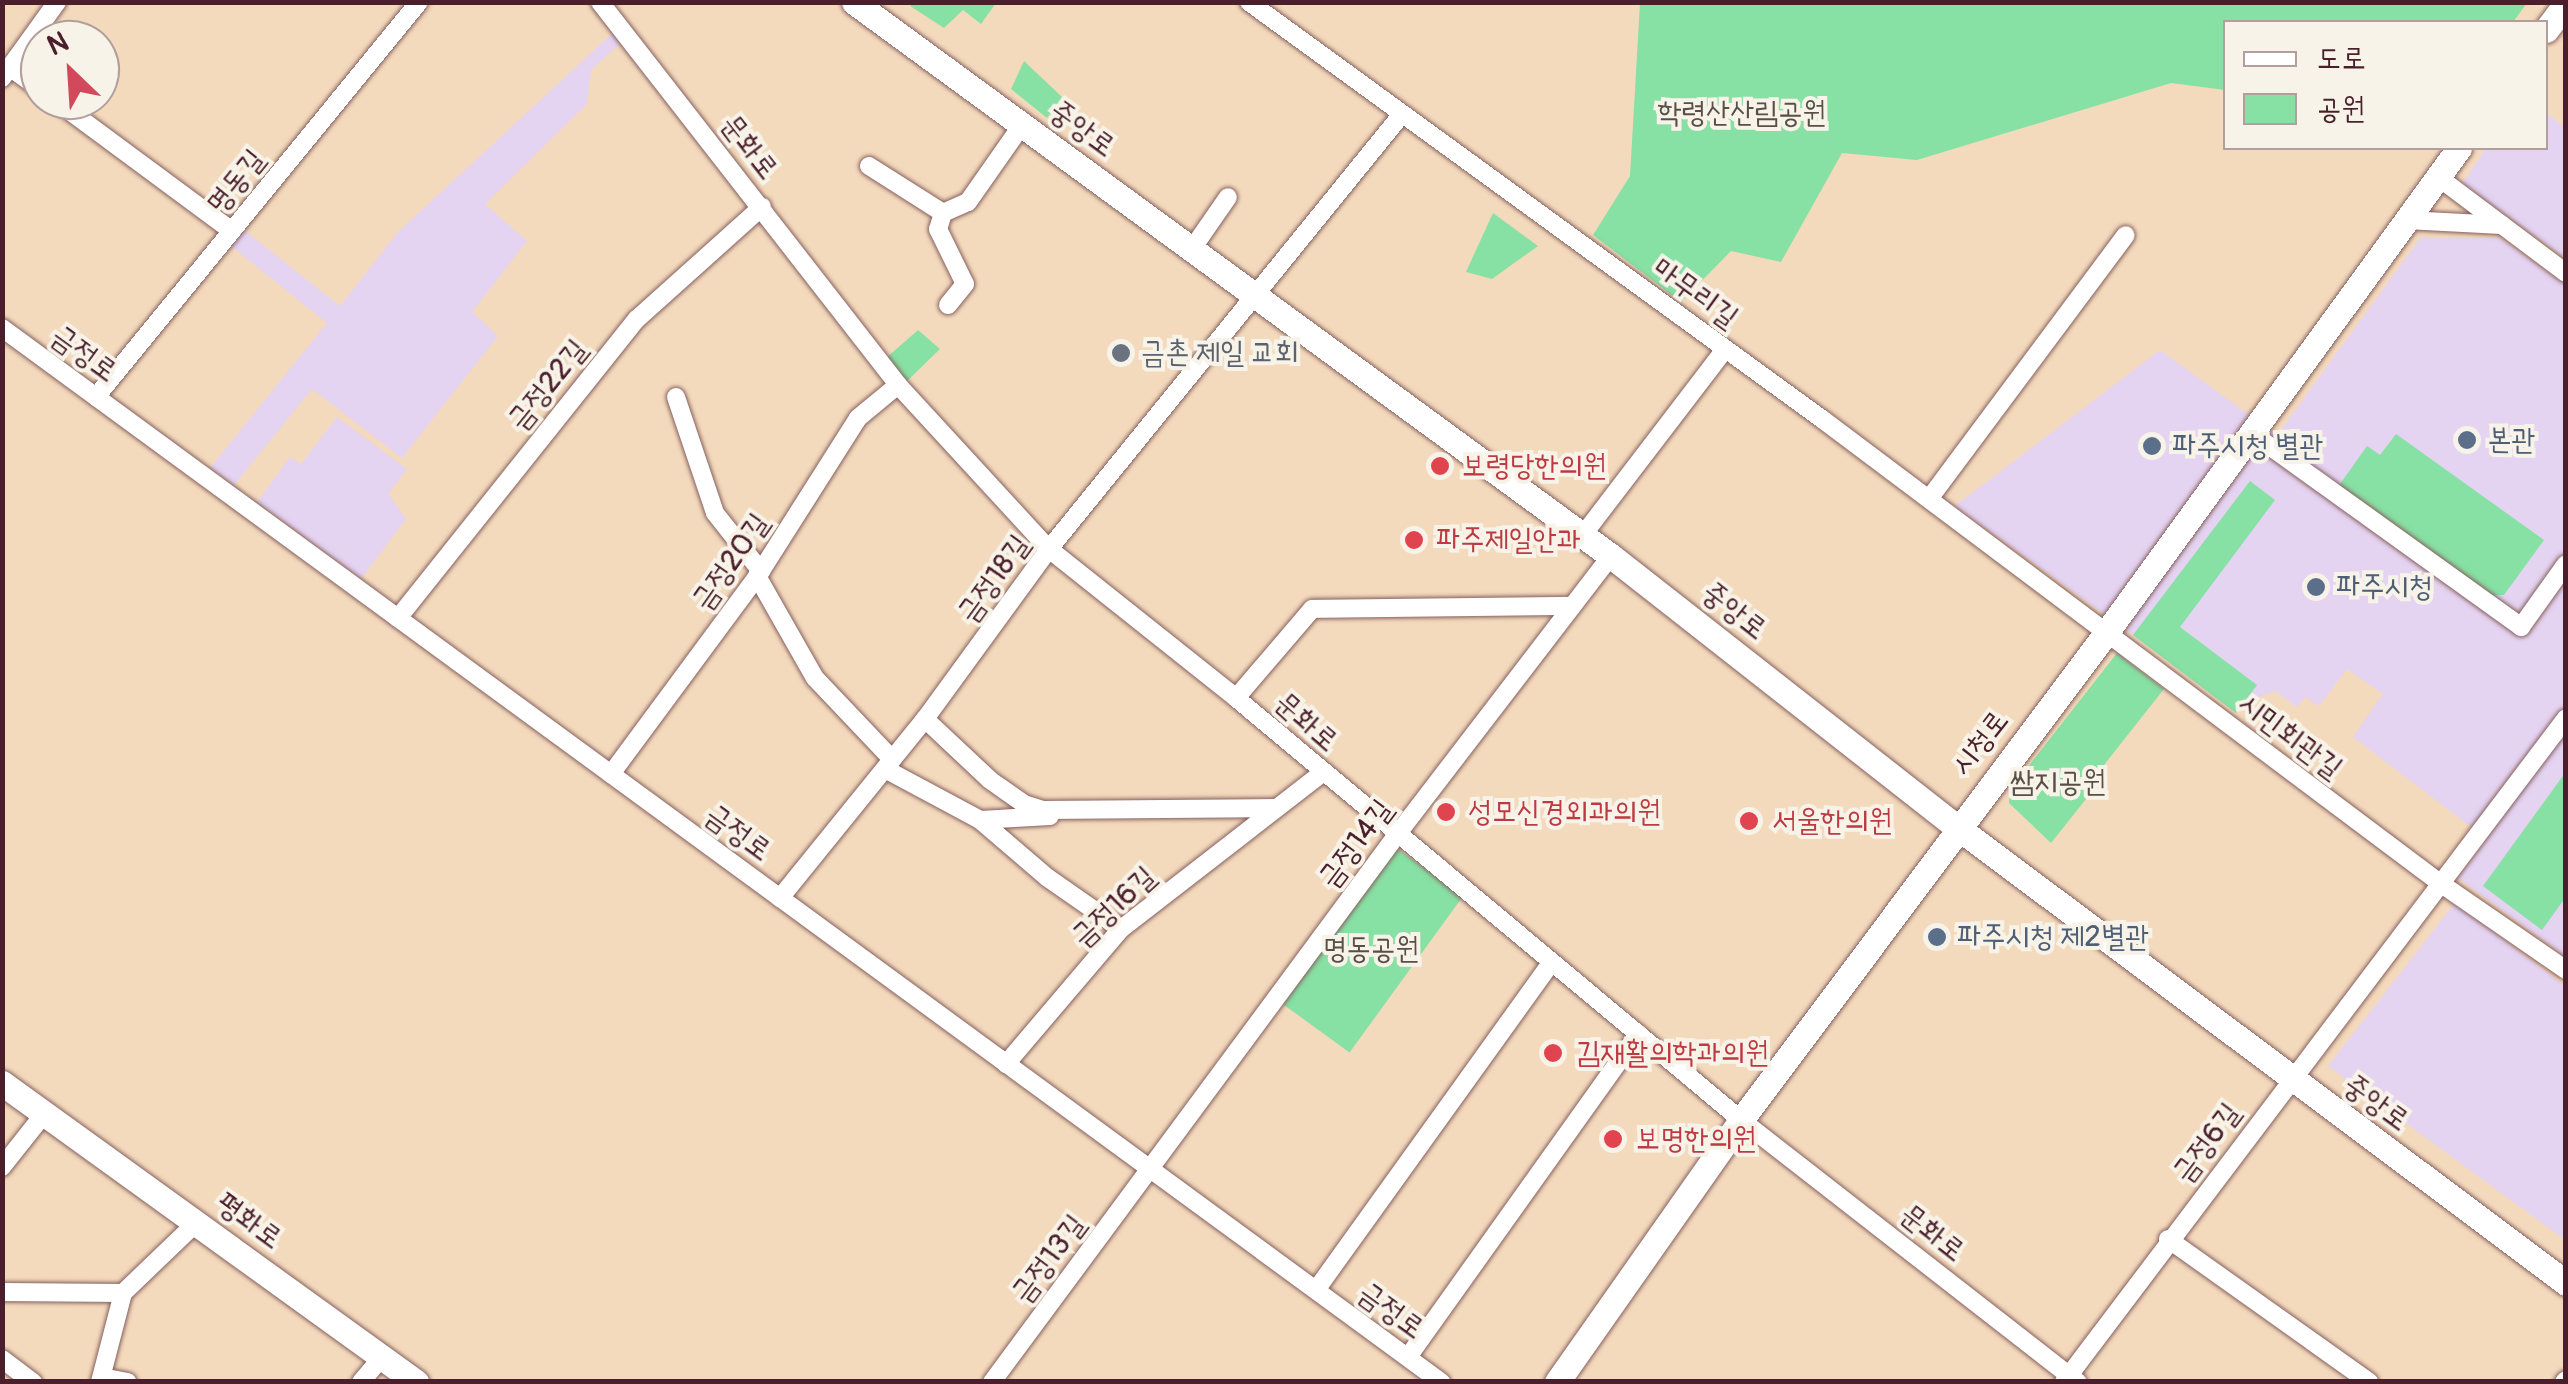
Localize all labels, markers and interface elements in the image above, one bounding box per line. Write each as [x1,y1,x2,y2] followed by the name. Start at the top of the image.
[20,20,120,120] north arrow
[2223,20,2548,150] legend
[42,24,74,64] text: N
[2317,40,2365,77] text: 도로
[2317,90,2365,127] text: 공원
[1042,93,1122,165] street label: 중앙로
[1658,95,1826,131] park label: 학령산산림공원
[713,107,785,187] street label: 문화로
[199,143,273,221] street label: 명동길
[1645,250,1745,336] street label: 마무리길
[44,318,124,390] street label: 금정로
[501,332,595,438] street label: 금정22길
[1141,335,1299,371] place label: 금촌 제일 교회
[1110,342,1132,364] marker: 금촌 제일 교회
[2487,422,2535,458] place label: 본관
[2172,428,2323,464] place label: 파주시청 별관
[2456,429,2478,451] marker: 본관
[2141,435,2163,457] marker: 파주시청 별관
[1462,448,1607,484] place label: 보령당한의원
[1427,453,1453,479] marker: 보령당한의원
[685,507,777,617] street label: 금정20길
[1436,522,1581,558] place label: 파주제일안과
[1401,527,1427,553] marker: 파주제일안과
[950,528,1038,630] street label: 금정18길
[2336,569,2433,605] place label: 파주시청
[1694,575,1774,647] street label: 중앙로
[2305,576,2327,598] marker: 파주시청
[1267,685,1345,759] street label: 문화로
[2231,685,2349,787] street label: 시민회관길
[1944,703,2016,783] street label: 시청로
[2010,764,2106,800] park label: 쌈지공원
[1311,793,1401,895] street label: 금정14길
[1468,794,1661,830] place label: 성모신경외과의원
[698,797,778,869] street label: 금정로
[1433,799,1459,825] marker: 성모신경외과의원
[1772,803,1893,839] place label: 서울한의원
[1736,808,1762,834] marker: 서울한의원
[1065,859,1163,955] street label: 금정16길
[1957,919,2149,955] place label: 파주시청 제2별관
[1926,926,1948,948] marker: 파주시청 제2별관
[1323,931,1419,967] park label: 명동공원
[1576,1035,1769,1071] place label: 김재활의학과의원
[1540,1040,1566,1066] marker: 김재활의학과의원
[2336,1067,2416,1139] street label: 중앙로
[2166,1096,2248,1190] street label: 금정6길
[1636,1121,1757,1157] place label: 보명한의원
[1600,1126,1626,1152] marker: 보명한의원
[209,1185,289,1257] street label: 평화로
[1892,1197,1972,1269] street label: 문화로
[1004,1208,1094,1310] street label: 금정13길
[1351,1275,1431,1347] street label: 금정로

